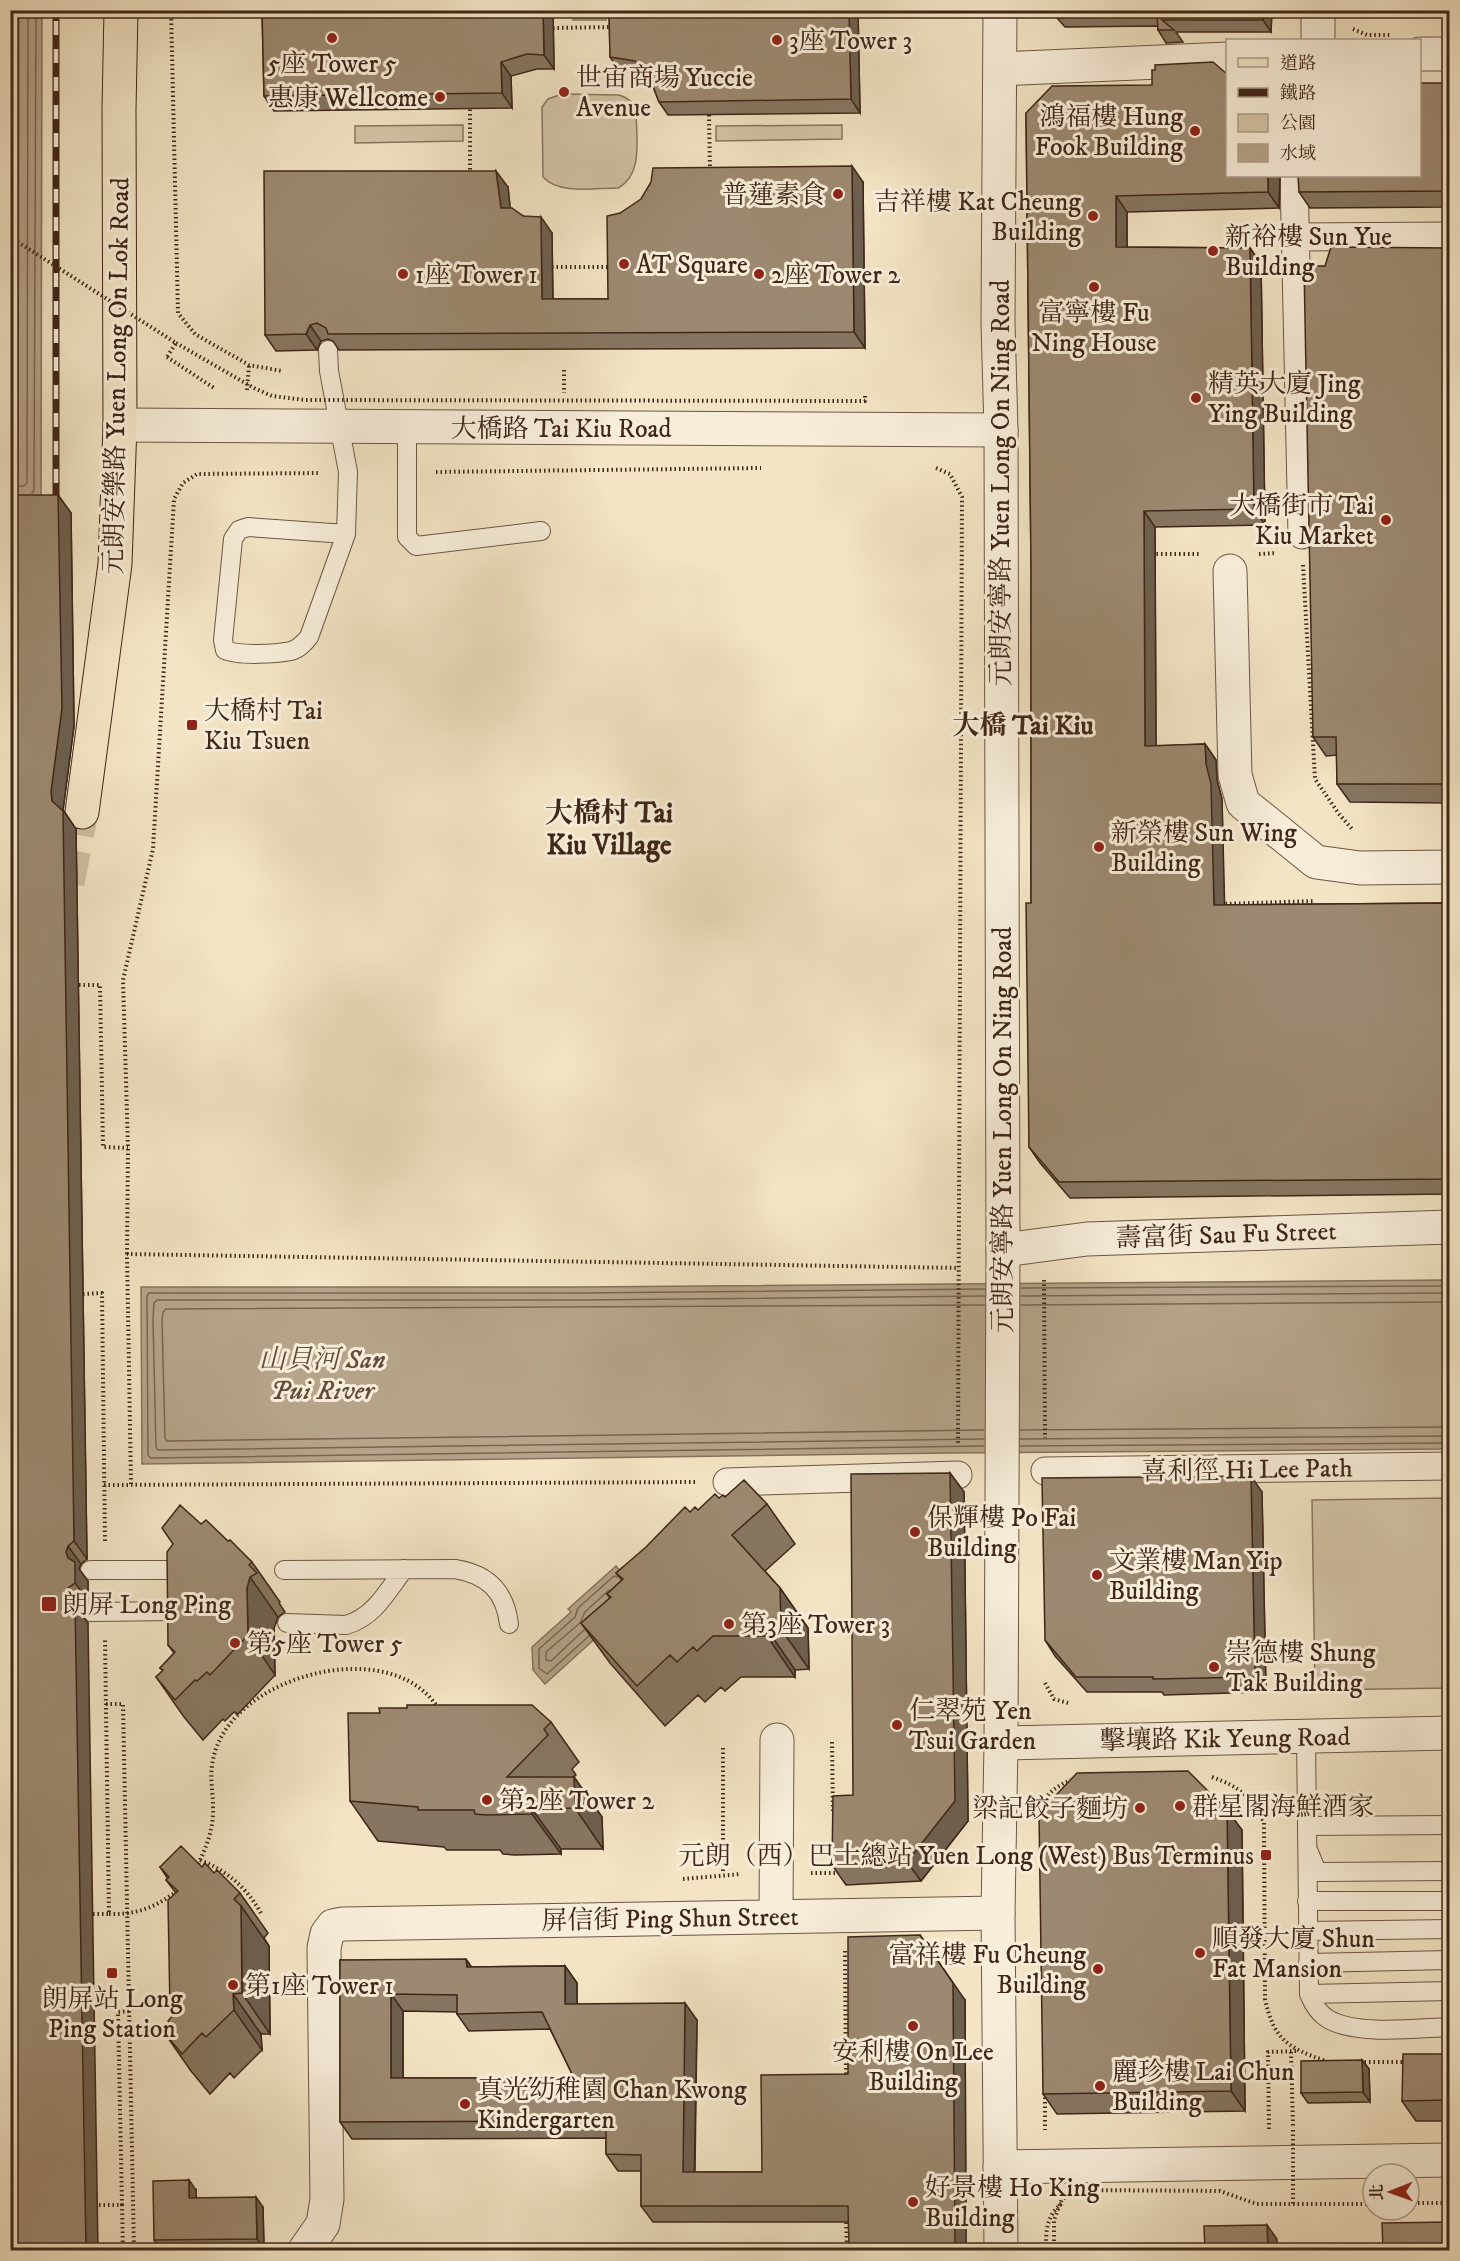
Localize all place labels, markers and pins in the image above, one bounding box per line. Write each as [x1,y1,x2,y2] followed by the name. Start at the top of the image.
[789,25,912,58] place label: 3座 Tower 3
[325,31,339,45] marker: 5座 Tower 5
[770,33,784,47] marker: 3座 Tower 3
[267,48,397,81] place label: 5座 Tower 5
[576,62,753,125] place label: 世宙商場 Yuccie Avenue
[268,82,428,115] place label: 惠康 Wellcome
[557,85,571,99] marker: 世宙商場 Yuccie Avenue
[433,90,447,104] marker: 惠康 Wellcome
[1035,101,1183,164] place label: 鴻福樓 Hung Fook Building
[1188,124,1202,138] marker: 鴻福樓 Hung Fook Building
[722,179,826,212] place label: 普蓮素食
[874,186,1081,249] place label: 吉祥樓 Kat Cheung Building
[831,187,845,201] marker: 普蓮素食
[1086,209,1100,223] marker: 吉祥樓 Kat Cheung Building
[1225,221,1392,284] place label: 新裕樓 Sun Yue Building
[1206,244,1220,258] marker: 新裕樓 Sun Yue Building
[636,249,748,282] place label: AT Square
[617,257,631,271] marker: AT Square
[415,259,538,292] place label: 1座 Tower 1
[771,259,901,292] place label: 2座 Tower 2
[396,267,410,281] marker: 1座 Tower 1
[752,267,766,281] marker: 2座 Tower 2
[1087,280,1101,294] marker: 富寧樓 Fu Ning House
[1031,297,1157,360] place label: 富寧樓 Fu Ning House
[1208,368,1361,431] place label: 精英大廈 Jing Ying Building
[1189,391,1203,405] marker: 精英大廈 Jing Ying Building
[1229,490,1374,553] place label: 大橋街市 Tai Kiu Market
[1379,513,1393,527] marker: 大橋街市 Tai Kiu Market
[204,695,323,758] place label: 大橋村 Tai Kiu Tsuen
[185,718,199,732] marker: 大橋村 Tai Kiu Tsuen
[1111,817,1297,880] place label: 新榮樓 Sun Wing Building
[1092,840,1106,854] marker: 新榮樓 Sun Wing Building
[927,1502,1076,1565] place label: 保輝樓 Po Fai Building
[908,1525,922,1539] marker: 保輝樓 Po Fai Building
[1109,1545,1283,1608] place label: 文業樓 Man Yip Building
[1090,1568,1104,1582] marker: 文業樓 Man Yip Building
[62,1589,231,1622] place label: 朗屏 Long Ping
[40,1595,58,1613] marker: 朗屏 Long Ping
[741,1609,890,1642] place label: 第3座 Tower 3
[722,1617,736,1631] marker: 第3座 Tower 3
[247,1628,403,1661] place label: 第5座 Tower 5
[228,1636,242,1650] marker: 第5座 Tower 5
[1226,1637,1376,1700] place label: 崇德樓 Shung Tak Building
[1207,1660,1221,1674] marker: 崇德樓 Shung Tak Building
[909,1695,1037,1758] place label: 仁翠苑 Yen Tsui Garden
[890,1718,904,1732] marker: 仁翠苑 Yen Tsui Garden
[499,1785,655,1818] place label: 第2座 Tower 2
[1192,1791,1374,1824] place label: 群星閣海鮮酒家
[480,1793,494,1807] marker: 第2座 Tower 2
[972,1793,1128,1826] place label: 梁記餃子麵坊
[1173,1799,1187,1813] marker: 群星閣海鮮酒家
[1133,1801,1147,1815] marker: 梁記餃子麵坊
[678,1840,1254,1873] place label: 元朗（西）巴士總站 Yuen Long (West) Bus Terminus
[1259,1848,1273,1862] marker: 元朗（西）巴士總站 Yuen Long (West) Bus Terminus
[1212,1923,1375,1986] place label: 順發大廈 Shun Fat Mansion
[889,1939,1086,2002] place label: 富祥樓 Fu Cheung Building
[1193,1946,1207,1960] marker: 順發大廈 Shun Fat Mansion
[1091,1962,1105,1976] marker: 富祥樓 Fu Cheung Building
[105,1966,119,1980] marker: 朗屏站 Long Ping Station
[245,1970,394,2003] place label: 第1座 Tower 1
[226,1978,240,1992] marker: 第1座 Tower 1
[41,1983,183,2046] place label: 朗屏站 Long Ping Station
[906,2019,920,2033] marker: 安利樓 On Lee Building
[832,2036,994,2099] place label: 安利樓 On Lee Building
[1112,2056,1295,2119] place label: 麗珍樓 Lai Chun Building
[477,2074,747,2137] place label: 真光幼稚園 Chan Kwong Kindergarten
[1093,2079,1107,2093] marker: 麗珍樓 Lai Chun Building
[458,2097,472,2111] marker: 真光幼稚園 Chan Kwong Kindergarten
[925,2172,1100,2235] place label: 好景樓 Ho King Building
[906,2195,920,2209] marker: 好景樓 Ho King Building

